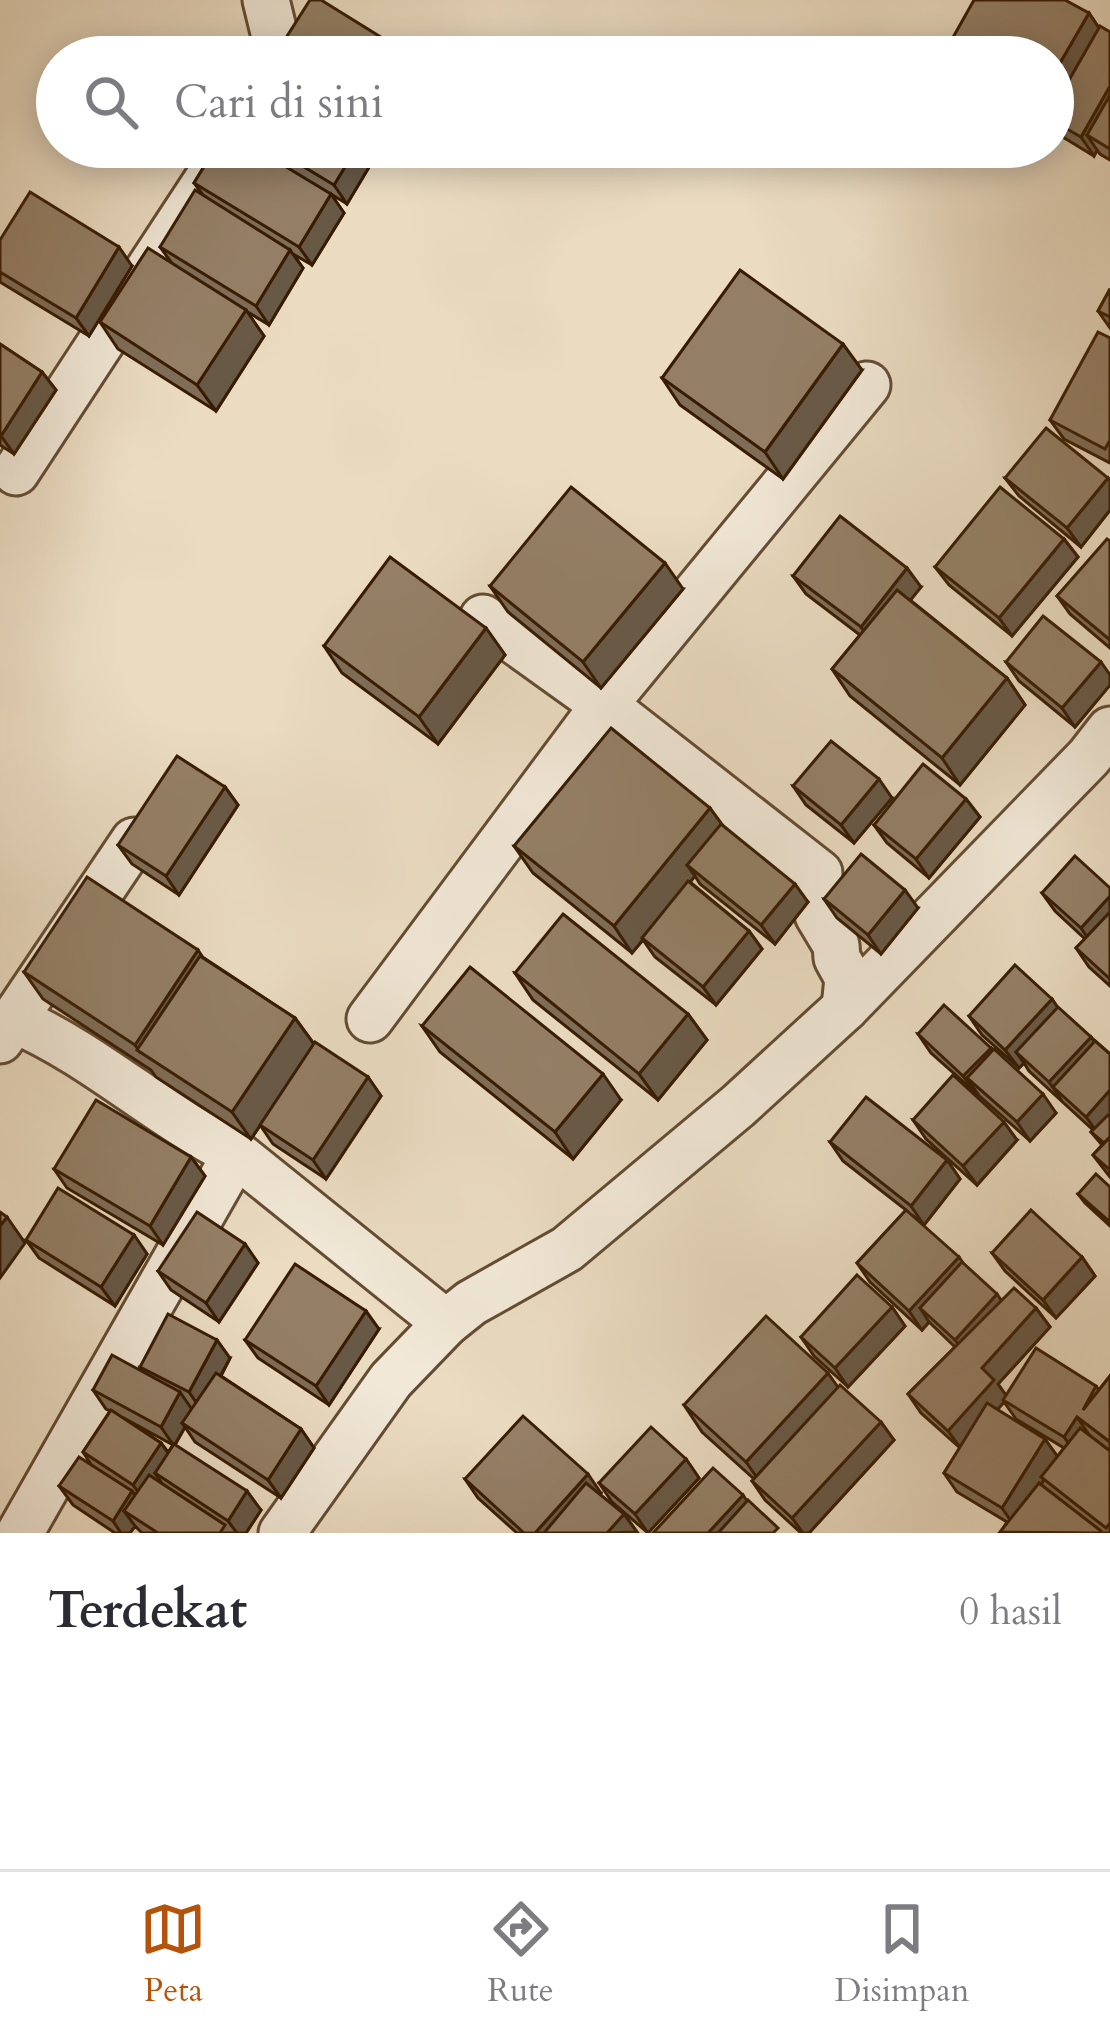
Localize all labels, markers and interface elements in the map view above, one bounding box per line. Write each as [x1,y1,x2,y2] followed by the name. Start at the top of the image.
[36,36,1074,168] search box
[78,69,144,135] icon: search
[174,72,384,133] text: Cari di sini
[48,1576,247,1646] text: Terdekat
[959,1585,1062,1638] text: 0 hasil
[140,1896,206,2013] tab: Peta
[487,1896,554,2013] tab: Rute
[835,1896,970,2013] tab: Disimpan

